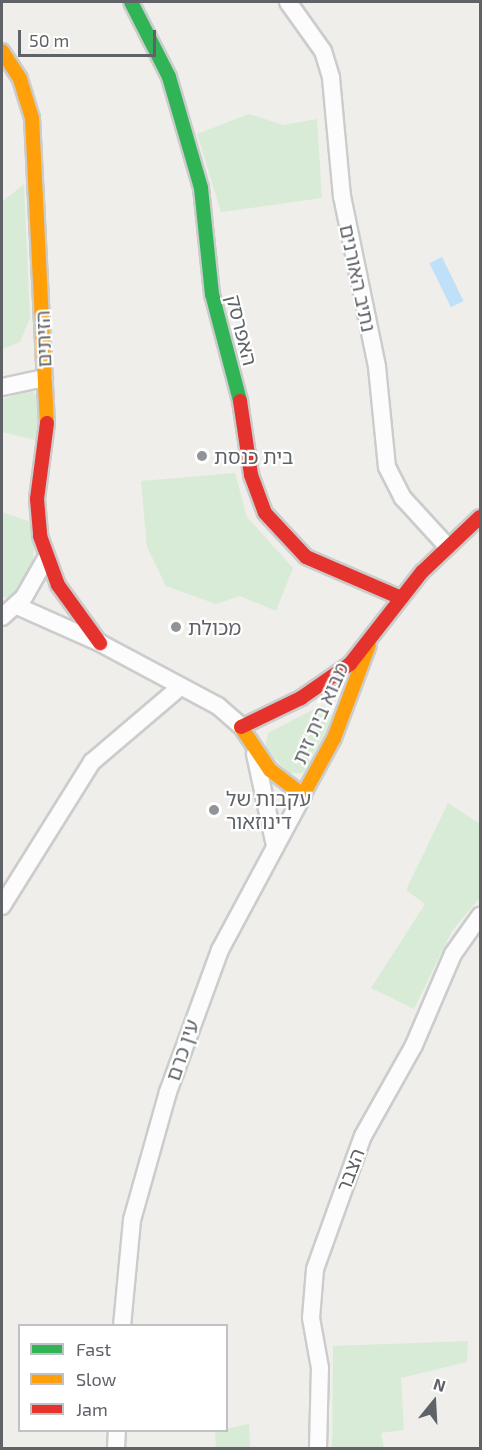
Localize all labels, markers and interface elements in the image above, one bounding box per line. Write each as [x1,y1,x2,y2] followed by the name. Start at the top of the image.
[21,18,159,56] scale bar
[29,29,69,51] text: 50 m
[335,222,381,334] street label: נתיב האורנים
[222,292,262,368] street label: האפרסק
[30,310,56,368] street label: הזיתים
[214,444,294,468] place label: בית כנסת
[195,449,209,463] marker: בית כנסת
[188,615,241,639] place label: מכולת
[169,620,183,634] marker: מכולת
[287,658,353,768] street label: מבוא בית זית
[226,786,311,833] place label: עקבות של דינוזאור
[207,803,221,817] marker: עקבות של דינוזאור
[160,1016,204,1084] street label: עין כרם
[331,1145,369,1195] street label: הצבר
[18,1324,228,1432] legend
[76,1338,111,1360] text: Fast
[76,1368,116,1390] text: Slow
[404,1372,464,1432] north arrow
[431,1374,448,1395] text: N
[76,1398,108,1420] text: Jam

